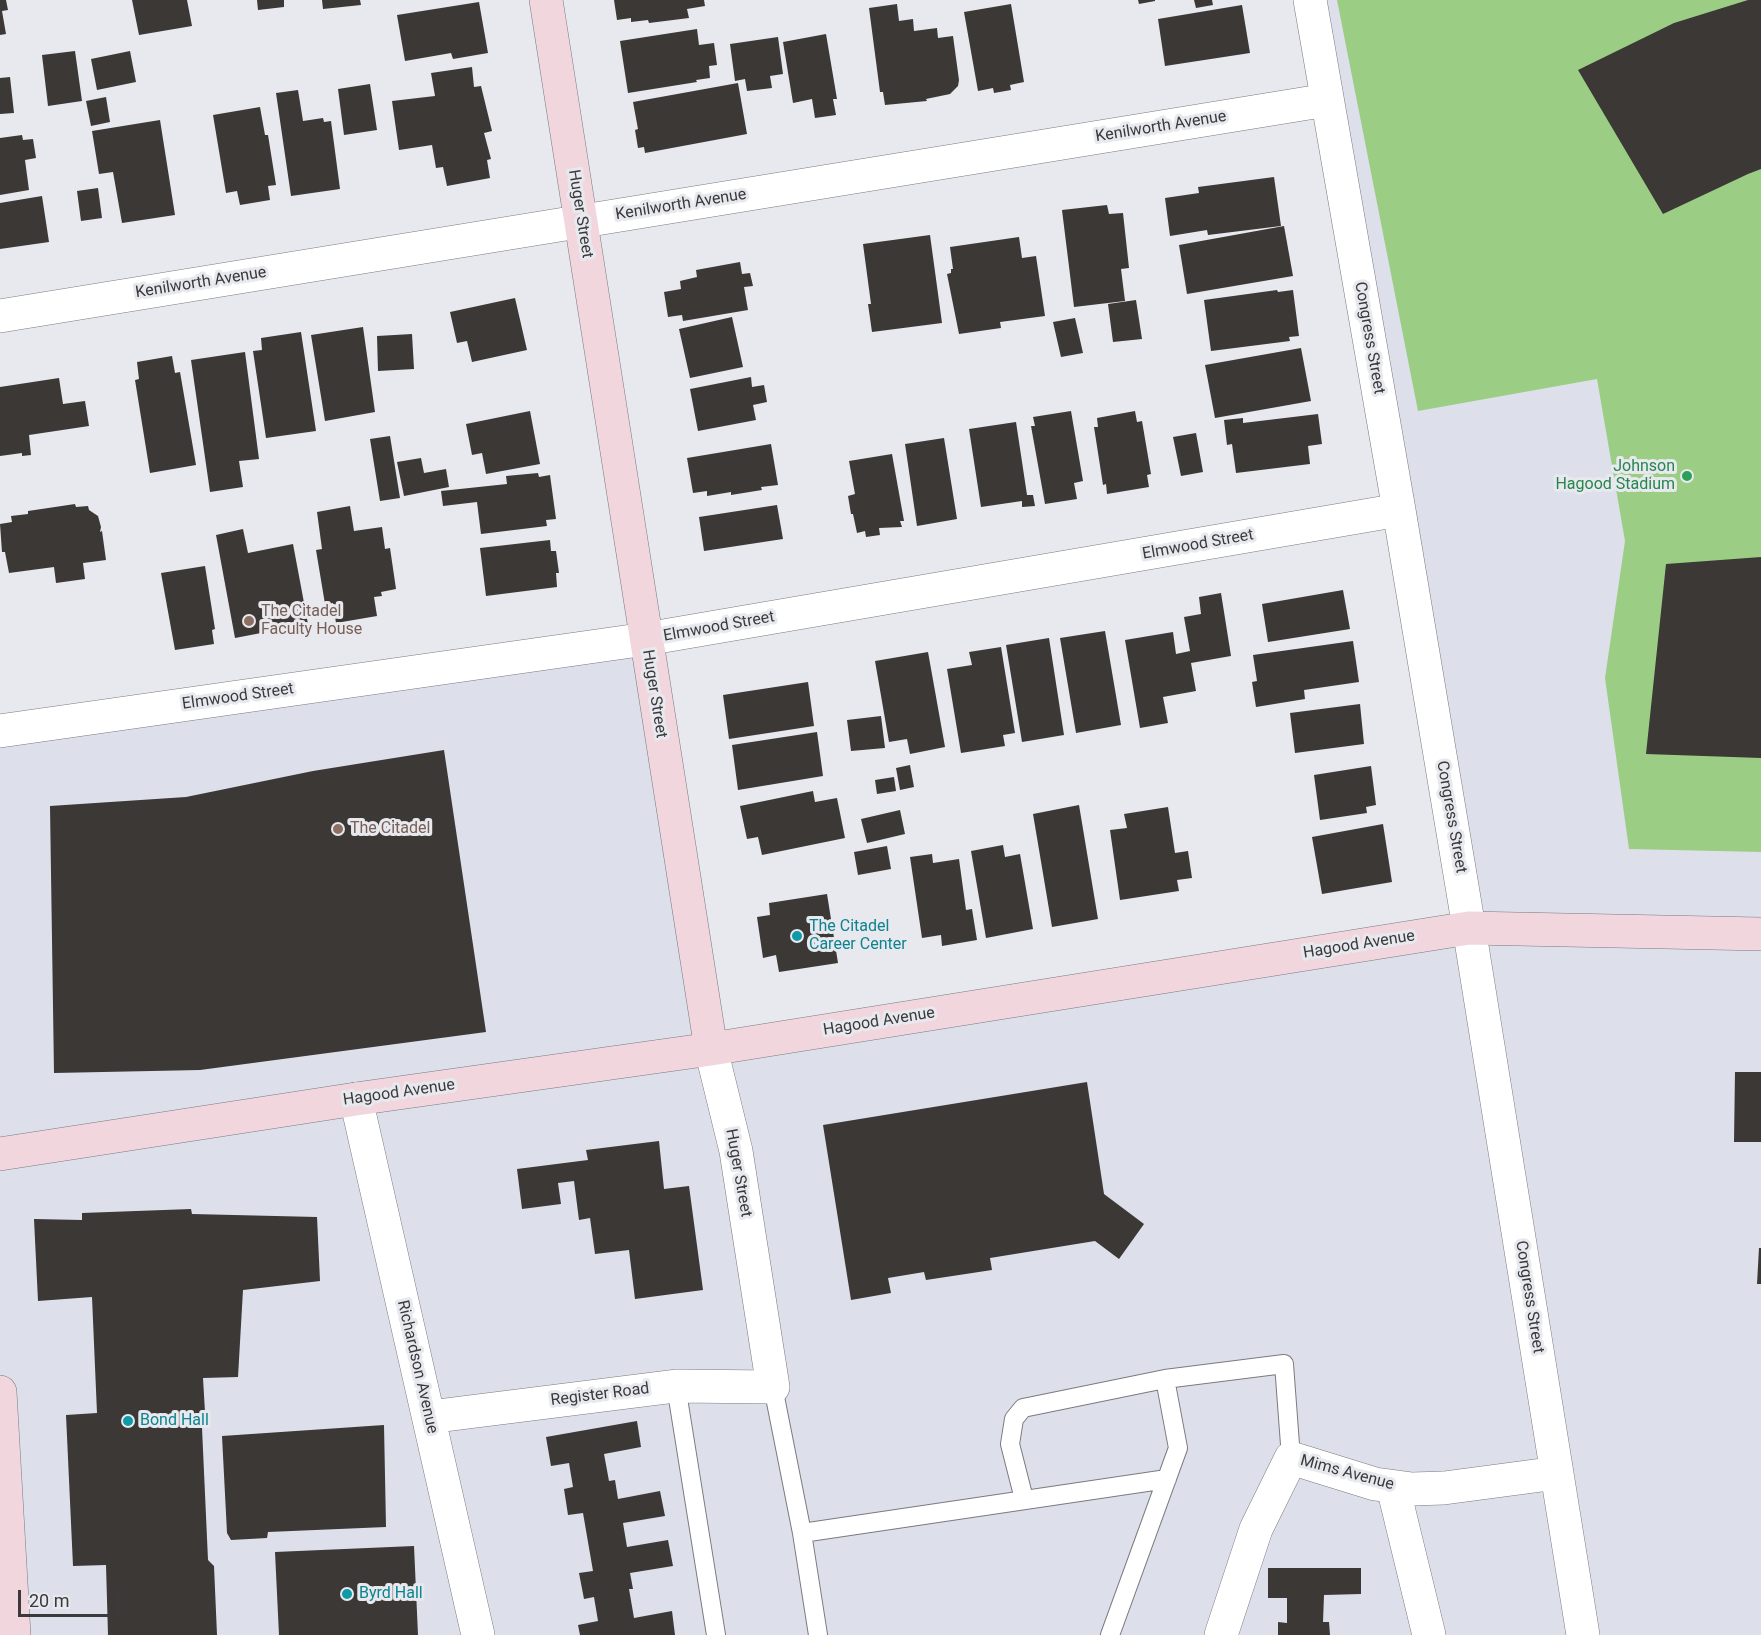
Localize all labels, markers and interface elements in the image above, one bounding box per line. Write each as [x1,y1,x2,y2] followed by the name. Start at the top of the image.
[1094,107,1228,147] street label: Kenilworth Avenue
[564,168,596,260] street label: Huger Street
[614,185,748,225] street label: Kenilworth Avenue
[134,263,268,303] street label: Kenilworth Avenue
[1350,280,1388,396] street label: Congress Street
[1555,457,1675,495] place label: Johnson Hagood Stadium
[1680,469,1694,483] marker: Johnson Hagood Stadium
[1141,526,1255,564] street label: Elmwood Street
[261,602,362,640] place label: The Citadel Faculty House
[662,608,776,646] street label: Elmwood Street
[242,614,256,628] marker: The Citadel Faculty House
[638,648,670,740] street label: Huger Street
[181,680,295,714] street label: Elmwood Street
[1432,759,1470,875] street label: Congress Street
[350,819,430,839] place label: The Citadel
[331,822,345,836] marker: The Citadel
[809,917,907,955] place label: The Citadel Career Center
[1302,927,1416,963] street label: Hagood Avenue
[790,929,804,943] marker: The Citadel Career Center
[822,1004,936,1040] street label: Hagood Avenue
[342,1076,456,1110] street label: Hagood Avenue
[721,1127,755,1219] street label: Huger Street
[1511,1239,1547,1355] street label: Congress Street
[392,1298,442,1436] street label: Richardson Avenue
[550,1379,650,1411] street label: Register Road
[140,1411,209,1431] place label: Bond Hall
[121,1414,135,1428] marker: Bond Hall
[1298,1451,1396,1495] street label: Mims Avenue
[21,1578,123,1616] scale bar
[359,1584,423,1604] place label: Byrd Hall
[340,1587,354,1601] marker: Byrd Hall
[29,1590,69,1611] text: 20 m

